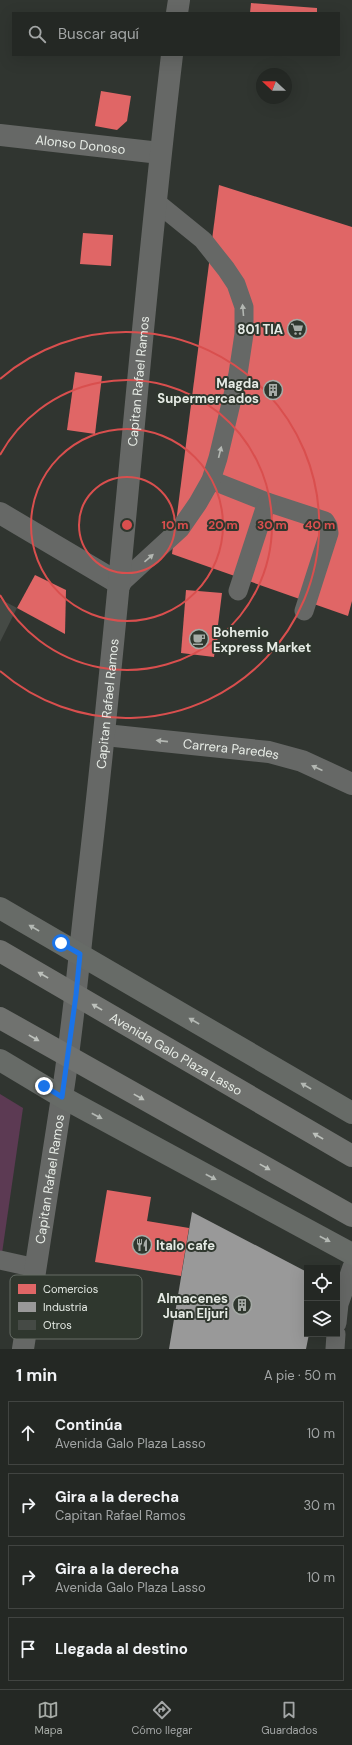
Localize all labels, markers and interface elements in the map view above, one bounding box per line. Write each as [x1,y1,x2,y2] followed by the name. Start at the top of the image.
[12,12,340,56] search box
[26,23,48,45] icon: search
[58,24,139,44] text: Buscar aquí
[256,68,292,104] north arrow
[34,131,127,158] street label: Alonso Donoso
[240,304,247,316] one-way arrow
[124,315,153,447] street label: Capitan Rafael Ramos
[286,318,308,340] supermarket icon: 801 TIA
[237,321,283,338] place label: 801 TIA
[157,375,259,407] place label: Magda Supermercados
[262,379,284,401] building icon: Magda Supermercados
[217,445,223,458] one-way arrow
[162,517,188,533] text: 10 m
[208,517,238,533] text: 20 m
[257,517,287,533] text: 30 m
[305,517,335,533] text: 40 m
[120,518,134,532] centre of rings
[144,553,154,562] one-way arrow
[213,624,311,656] place label: Bohemio Express Market
[188,628,210,650] cafe icon: Bohemio Express Market
[92,638,123,770] street label: Capitan Rafael Ramos
[182,735,281,763] street label: Carrera Paredes
[156,738,168,744] one-way arrow
[311,765,322,771] one-way arrow
[28,924,40,931] one-way arrow
[52,934,70,952] route start
[37,972,49,979] one-way arrow
[91,1004,103,1011] one-way arrow
[107,1009,246,1100] street label: Avenida Galo Plaza Lasso
[188,1017,200,1024] one-way arrow
[28,1034,40,1041] one-way arrow
[35,1077,53,1095] route end
[300,1083,312,1090] one-way arrow
[133,1094,145,1101] one-way arrow
[91,1112,102,1119] one-way arrow
[31,1113,68,1245] street label: Capitan Rafael Ramos
[312,1133,324,1140] one-way arrow
[259,1164,271,1171] one-way arrow
[205,1174,217,1181] one-way arrow
[131,1234,153,1256] restaurant icon: Italo cafe
[319,1236,331,1243] one-way arrow
[156,1237,215,1254] place label: Italo cafe
[304,1265,340,1337] map controls
[304,1265,340,1301] button: locate
[10,1275,142,1339] legend
[43,1282,98,1296] text: Comercios
[157,1290,228,1322] place label: Almacenes Juan Eljuri
[231,1294,253,1316] building icon: Almacenes Juan Eljuri
[43,1300,87,1314] text: Industria
[304,1301,340,1337] button: layers
[43,1318,72,1332] text: Otros
[16,1364,57,1386] text: 1 min
[264,1367,336,1384] text: A pie · 50 m
[55,1415,122,1435] text: Continúa
[17,1422,39,1444] icon: ahead
[307,1425,335,1442] text: 10 m
[55,1435,206,1452] text: Avenida Galo Plaza Lasso
[55,1487,179,1507] text: Gira a la derecha
[17,1494,39,1516] icon: right
[303,1497,335,1514] text: 30 m
[55,1507,186,1524] text: Capitan Rafael Ramos
[55,1559,179,1579] text: Gira a la derecha
[17,1566,39,1588] icon: right
[307,1569,335,1586] text: 10 m
[55,1579,206,1596] text: Avenida Galo Plaza Lasso
[17,1638,39,1660] icon: arrive
[55,1639,188,1659] text: Llegada al destino
[34,1699,63,1737] tab: Mapa
[131,1699,192,1737] tab: Cómo llegar
[261,1699,318,1737] tab: Guardados

